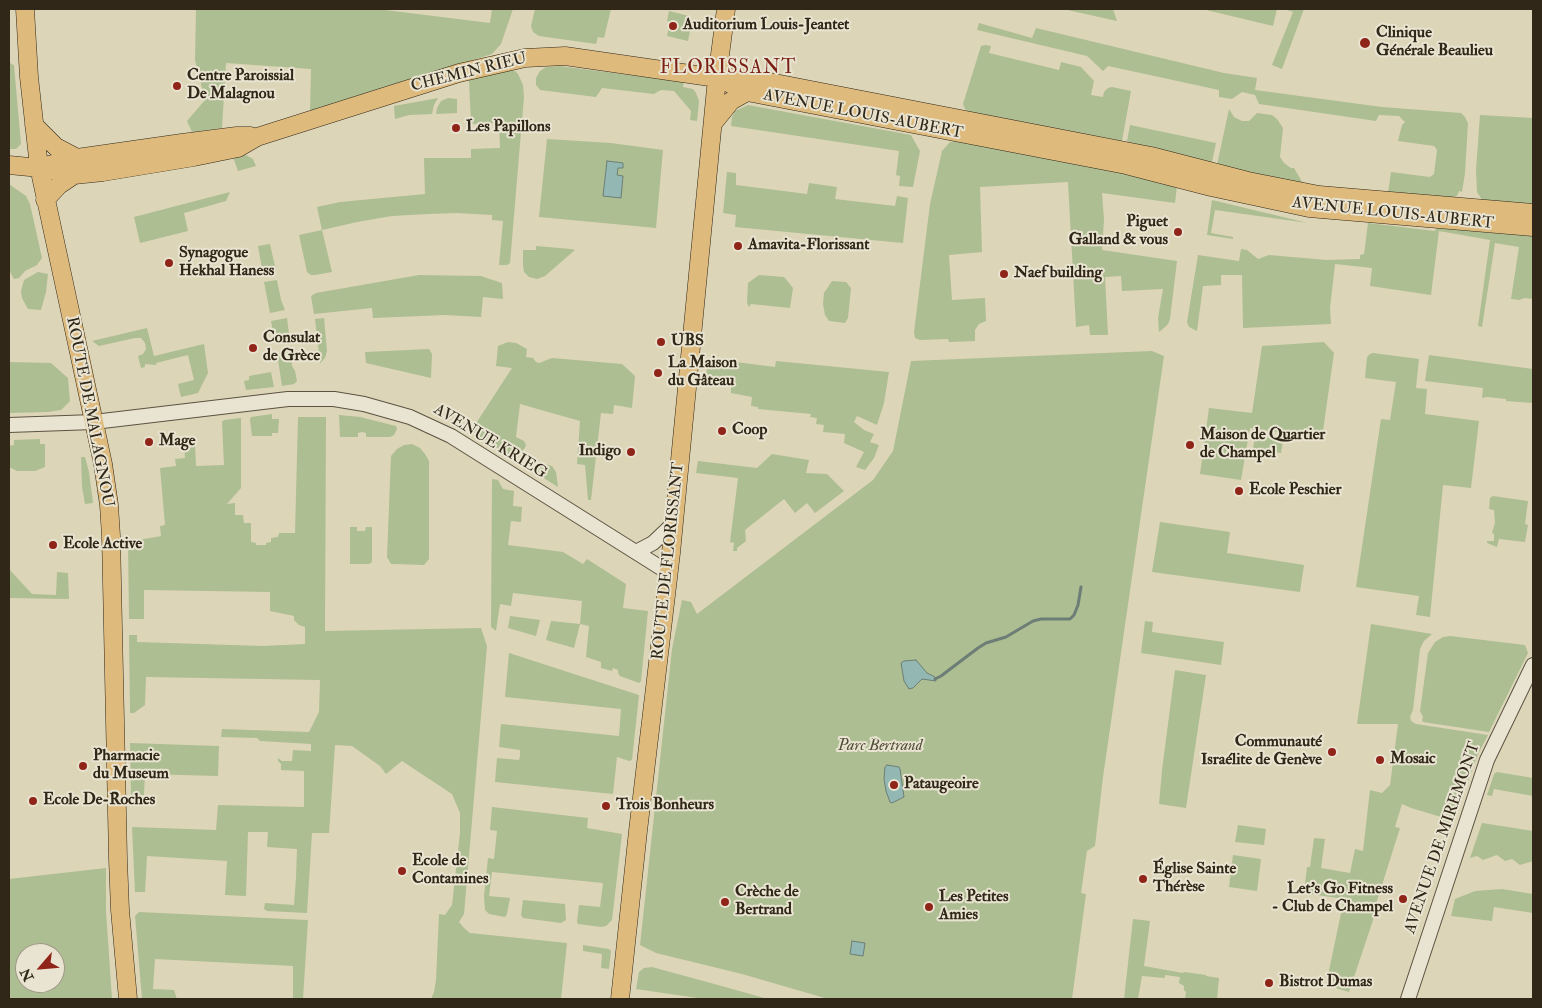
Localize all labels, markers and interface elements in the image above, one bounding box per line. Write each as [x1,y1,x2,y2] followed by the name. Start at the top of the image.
[683,16,849,36] place label: Auditorium Louis-Jeantet
[667,20,679,32] marker: Auditorium Louis-Jeantet
[1376,24,1493,62] place label: Clinique Générale Beaulieu
[1358,36,1372,50] marker: Clinique Générale Beaulieu
[409,49,529,97] street label: CHEMIN RIEU
[658,58,798,80] district label: FLORISSANT
[187,67,294,105] place label: Centre Paroissial De Malagnou
[171,80,183,92] marker: Centre Paroissial De Malagnou
[762,86,964,144] street label: AVENUE LOUIS-AUBERT
[466,118,551,138] place label: Les Papillons
[450,122,462,134] marker: Les Papillons
[1291,194,1495,234] street label: AVENUE LOUIS-AUBERT
[1069,213,1168,251] place label: Piguet Galland & vous
[1172,226,1184,238] marker: Piguet Galland & vous
[748,236,869,256] place label: Amavita-Florissant
[732,240,744,252] marker: Amavita-Florissant
[179,244,274,282] place label: Synagogue Hekhal Haness
[163,257,175,269] marker: Synagogue Hekhal Haness
[1014,264,1102,284] place label: Naef building
[998,268,1010,280] marker: Naef building
[61,315,117,509] street label: ROUTE DE MALAGNOU
[263,329,320,367] place label: Consulat de Grèce
[671,332,704,352] place label: UBS
[655,336,667,348] marker: UBS
[247,342,259,354] marker: Consulat de Grèce
[668,354,737,392] place label: La Maison du Gâteau
[652,367,664,379] marker: La Maison du Gâteau
[430,401,550,483] street label: AVENUE KRIEG
[732,421,767,441] place label: Coop
[716,425,728,437] marker: Coop
[1200,426,1325,464] place label: Maison de Quartier de Champel
[159,432,196,452] place label: Mage
[143,436,155,448] marker: Mage
[1184,439,1196,451] marker: Maison de Quartier de Champel
[579,442,621,462] place label: Indigo
[625,446,637,458] marker: Indigo
[649,461,689,661] street label: ROUTE DE FLORISSANT
[1249,481,1341,501] place label: Ecole Peschier
[1233,485,1245,497] marker: Ecole Peschier
[63,535,142,555] place label: Ecole Active
[47,539,59,551] marker: Ecole Active
[1201,733,1322,771] place label: Communauté Israélite de Genève
[838,737,922,757] park label: Parc Bertrand
[1401,740,1485,936] street label: AVENUE DE MIREMONT
[1326,746,1338,758] marker: Communauté Israélite de Genève
[93,747,169,785] place label: Pharmacie du Museum
[1390,750,1436,770] place label: Mosaic
[1374,754,1386,766] marker: Mosaic
[77,760,89,772] marker: Pharmacie du Museum
[904,775,979,795] place label: Pataugeoire
[888,779,900,791] marker: Pataugeoire
[43,791,155,811] place label: Ecole De-Roches
[27,795,39,807] marker: Ecole De-Roches
[616,796,714,816] place label: Trois Bonheurs
[600,800,612,812] marker: Trois Bonheurs
[412,852,488,890] place label: Ecole de Contamines
[1153,860,1236,898] place label: Église Sainte Thérèse
[396,865,408,877] marker: Ecole de Contamines
[1137,873,1149,885] marker: Église Sainte Thérèse
[1272,880,1393,918] place label: Let's Go Fitness - Club de Champel
[735,883,799,921] place label: Crèche de Bertrand
[939,888,1008,926] place label: Les Petites Amies
[1397,893,1409,905] marker: Let's Go Fitness - Club de Champel
[719,896,731,908] marker: Crèche de Bertrand
[923,901,935,913] marker: Les Petites Amies
[15,943,65,993] north arrow
[17,965,38,984] text: N
[1279,973,1372,993] place label: Bistrot Dumas
[1263,977,1275,989] marker: Bistrot Dumas

